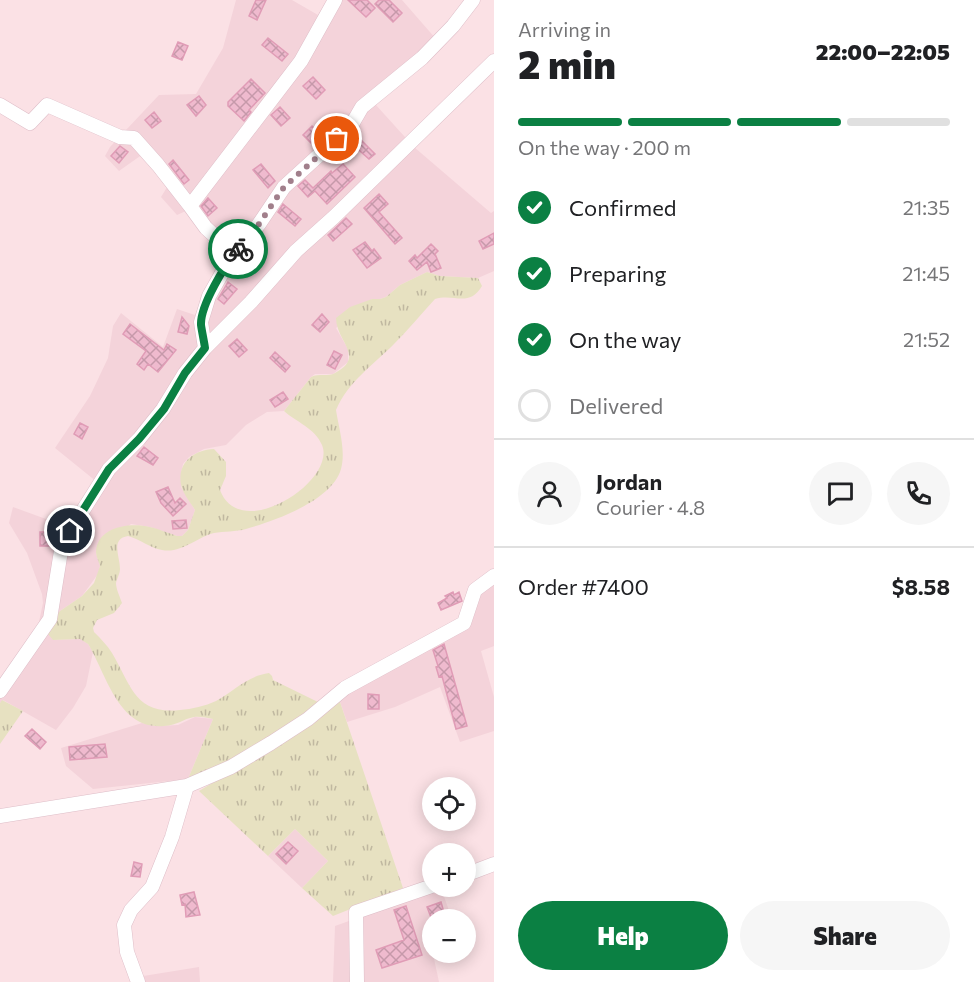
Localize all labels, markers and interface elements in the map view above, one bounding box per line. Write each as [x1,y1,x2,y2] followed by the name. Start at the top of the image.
[518,17,611,41] text: Arriving in
[816,38,950,65] text: 22:00–22:05
[518,39,616,87] text: 2 min
[311,113,362,164] pin
[320,122,353,155] icon: bag
[518,135,691,159] text: On the way · 200 m
[518,191,551,224] icon: check
[569,194,676,221] text: Confirmed
[903,195,950,219] text: 21:35
[208,219,268,279] courier
[222,233,255,266] icon: bike
[518,257,551,290] icon: check
[569,260,666,287] text: Preparing
[902,261,950,285] text: 21:45
[518,323,551,356] icon: check
[569,326,681,353] text: On the way
[903,327,950,351] text: 21:52
[569,392,663,419] text: Delivered
[518,462,581,525] button: person
[809,462,872,525] button: chat
[887,462,950,525] button: phone
[596,468,662,495] text: Jordan
[596,495,705,519] text: Courier · 4.8
[44,505,95,556] pin
[53,514,86,547] icon: home
[518,573,649,600] text: Order #7400
[892,573,950,600] text: $8.58
[422,777,476,963] map controls
[422,777,476,831] button: locate
[422,843,476,897] button: +
[518,901,728,970] button: Help
[740,901,950,970] button: Share
[422,909,476,963] button: −

